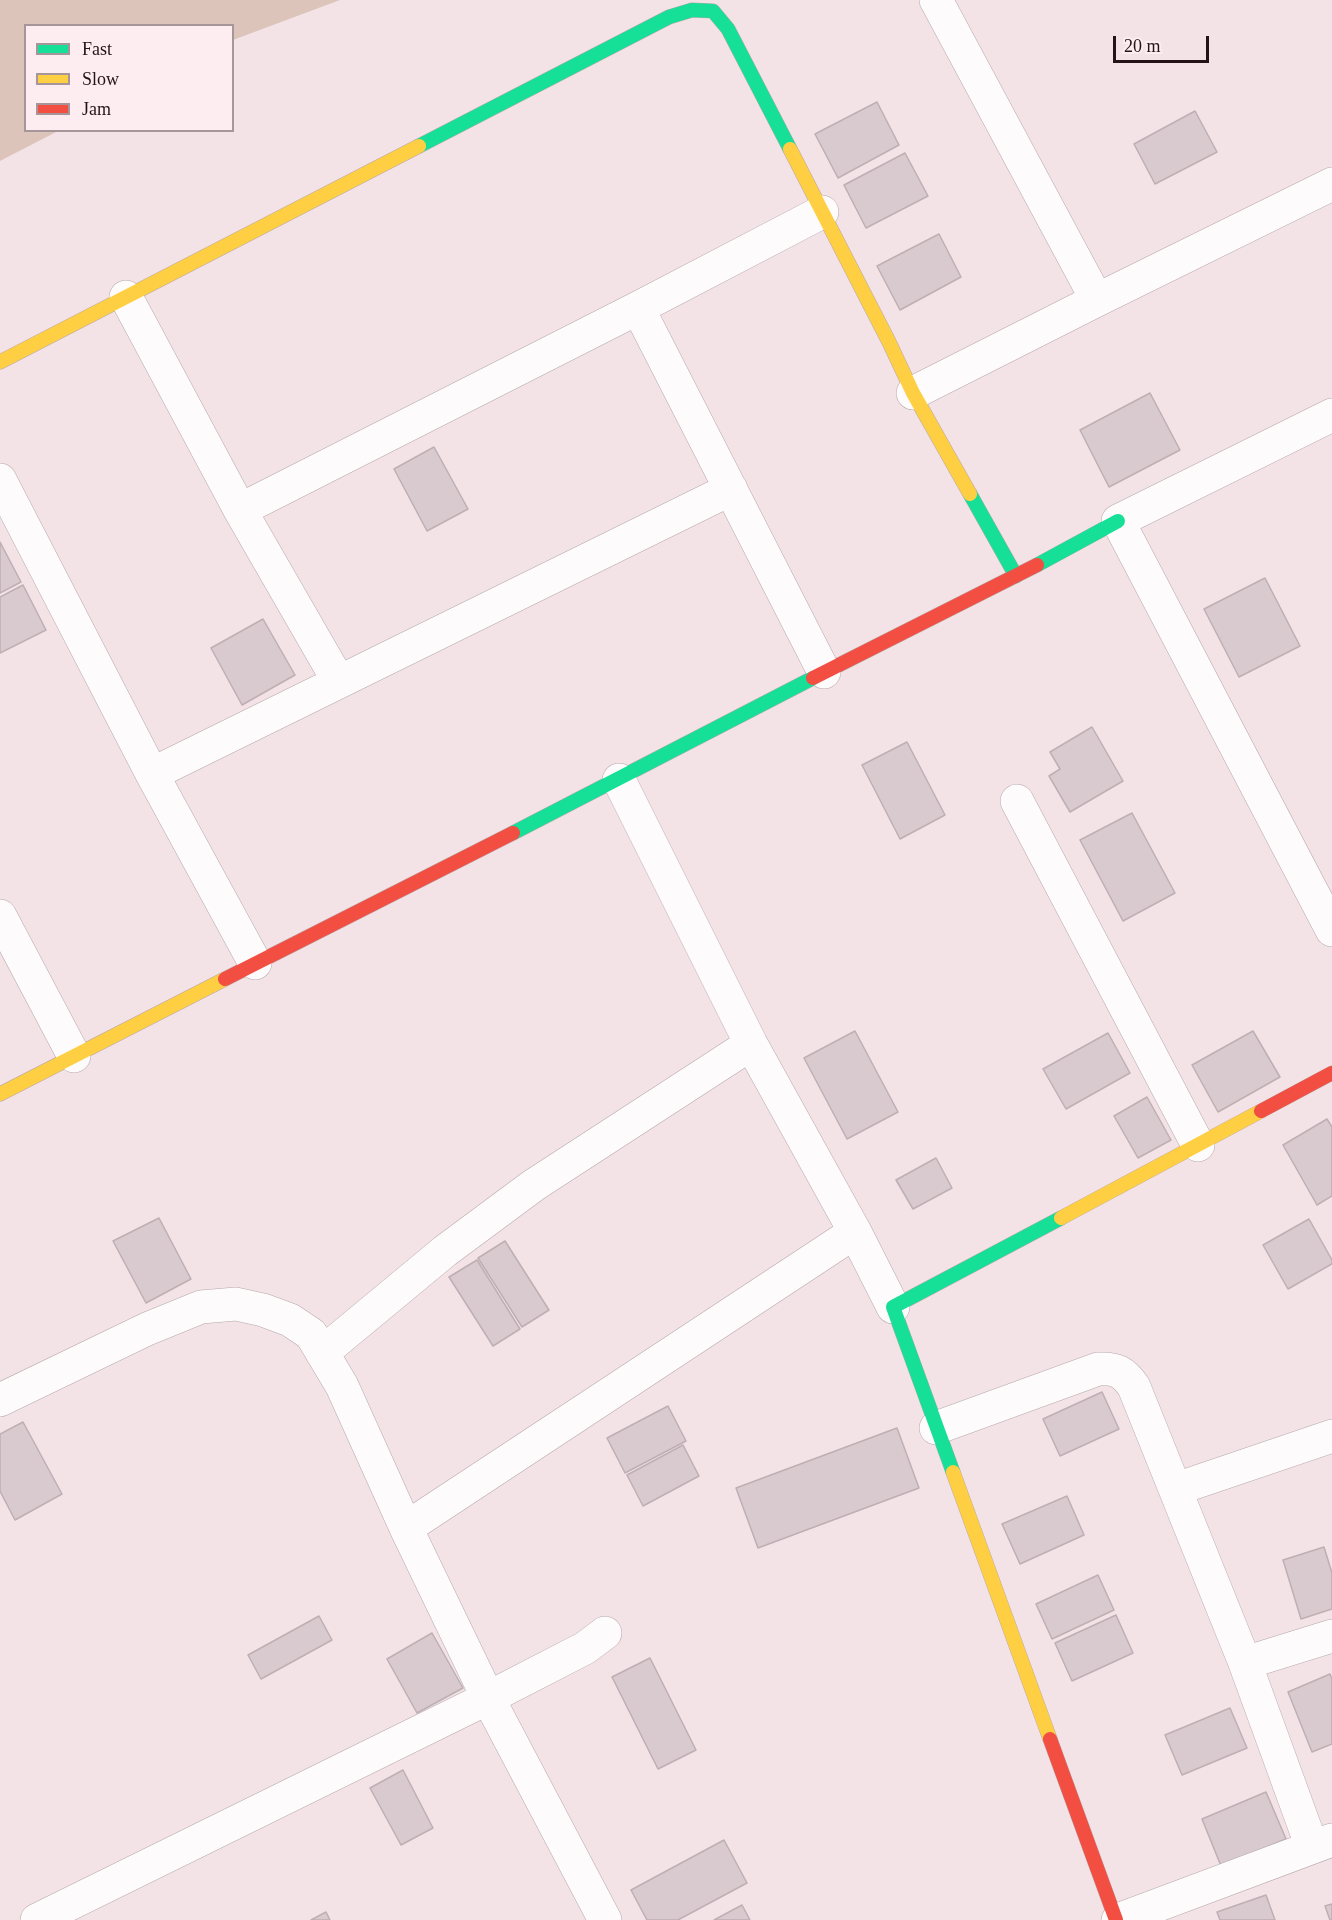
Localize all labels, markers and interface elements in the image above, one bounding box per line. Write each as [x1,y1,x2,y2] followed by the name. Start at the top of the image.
[24,24,234,132] legend
[1116,24,1212,62] scale bar
[1124,36,1161,56] text: 20 m
[82,39,112,59] text: Fast
[82,69,119,89] text: Slow
[82,99,111,119] text: Jam

